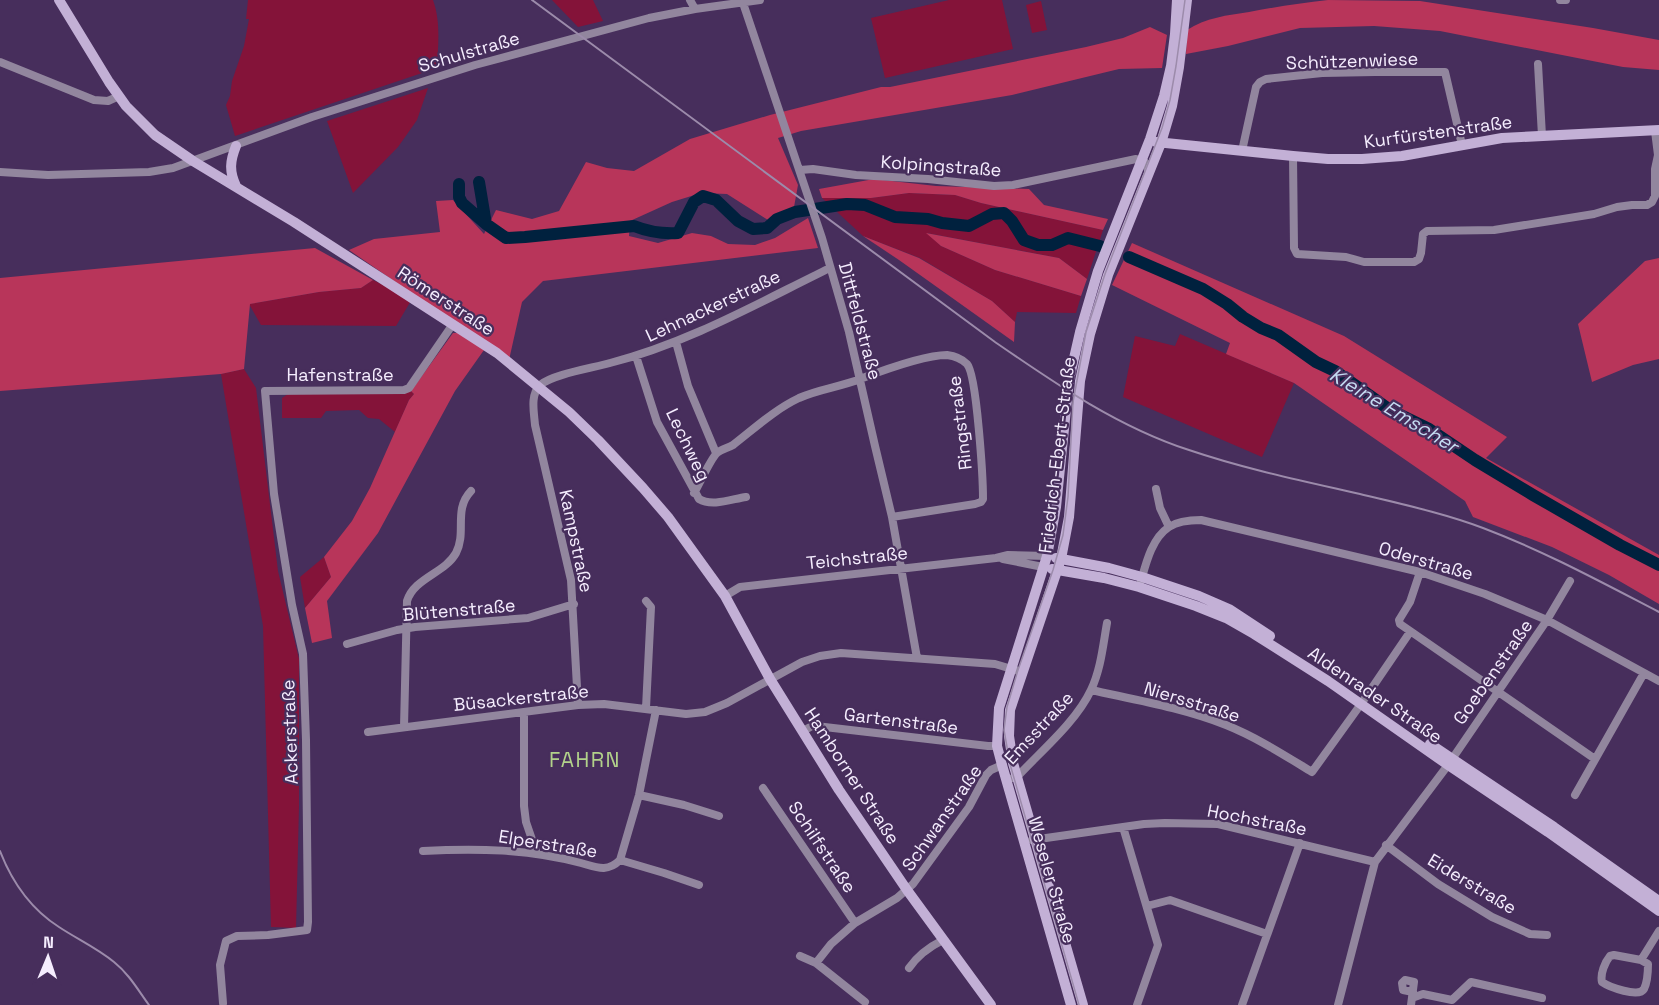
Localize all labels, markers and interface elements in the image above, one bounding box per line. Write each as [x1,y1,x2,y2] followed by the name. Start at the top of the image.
[415,26,522,77] street label: Schulstraße
[1285,47,1418,74] street label: Schützenwiese
[1362,110,1514,153] street label: Kurfürstenstraße
[880,150,1002,181] street label: Kolpingstraße
[834,259,887,382] street label: Dittfeldstraße
[393,261,499,341] street label: Römerstraße
[642,264,784,347] street label: Lehnackerstraße
[1033,355,1080,555] street label: Friedrich-Ebert-Straße
[1325,361,1465,460] water label: Kleine Emscher
[286,363,394,386] street label: Hafenstraße
[942,375,977,471] street label: Ringstraße
[661,404,716,485] street label: Lechweg
[554,487,599,595] street label: Kampstraße
[1376,536,1476,585] street label: Oderstraße
[805,541,909,574] street label: Teichstraße
[402,593,516,626] street label: Blütenstraße
[1448,615,1537,729] street label: Goebenstraße
[1304,641,1447,748] street label: Aldenrader Straße
[1141,676,1243,727] street label: Niersstraße
[276,679,303,785] street label: Ackerstraße
[452,679,590,716] street label: Büsackerstraße
[999,686,1078,769] street label: Emsstraße
[843,702,960,739] street label: Gartenstraße
[800,703,905,848] street label: Hamborner Straße
[549,746,621,773] district label: FAHRN
[896,760,987,875] street label: Schwanstraße
[783,796,862,897] street label: Schilfstraße
[1205,799,1309,840] street label: Hochstraße
[1023,814,1082,946] street label: Weseler Straße
[497,824,599,863] street label: Elperstraße
[1424,848,1521,919] street label: Eiderstraße
[18,927,78,987] north arrow
[43,932,54,953] text: N

